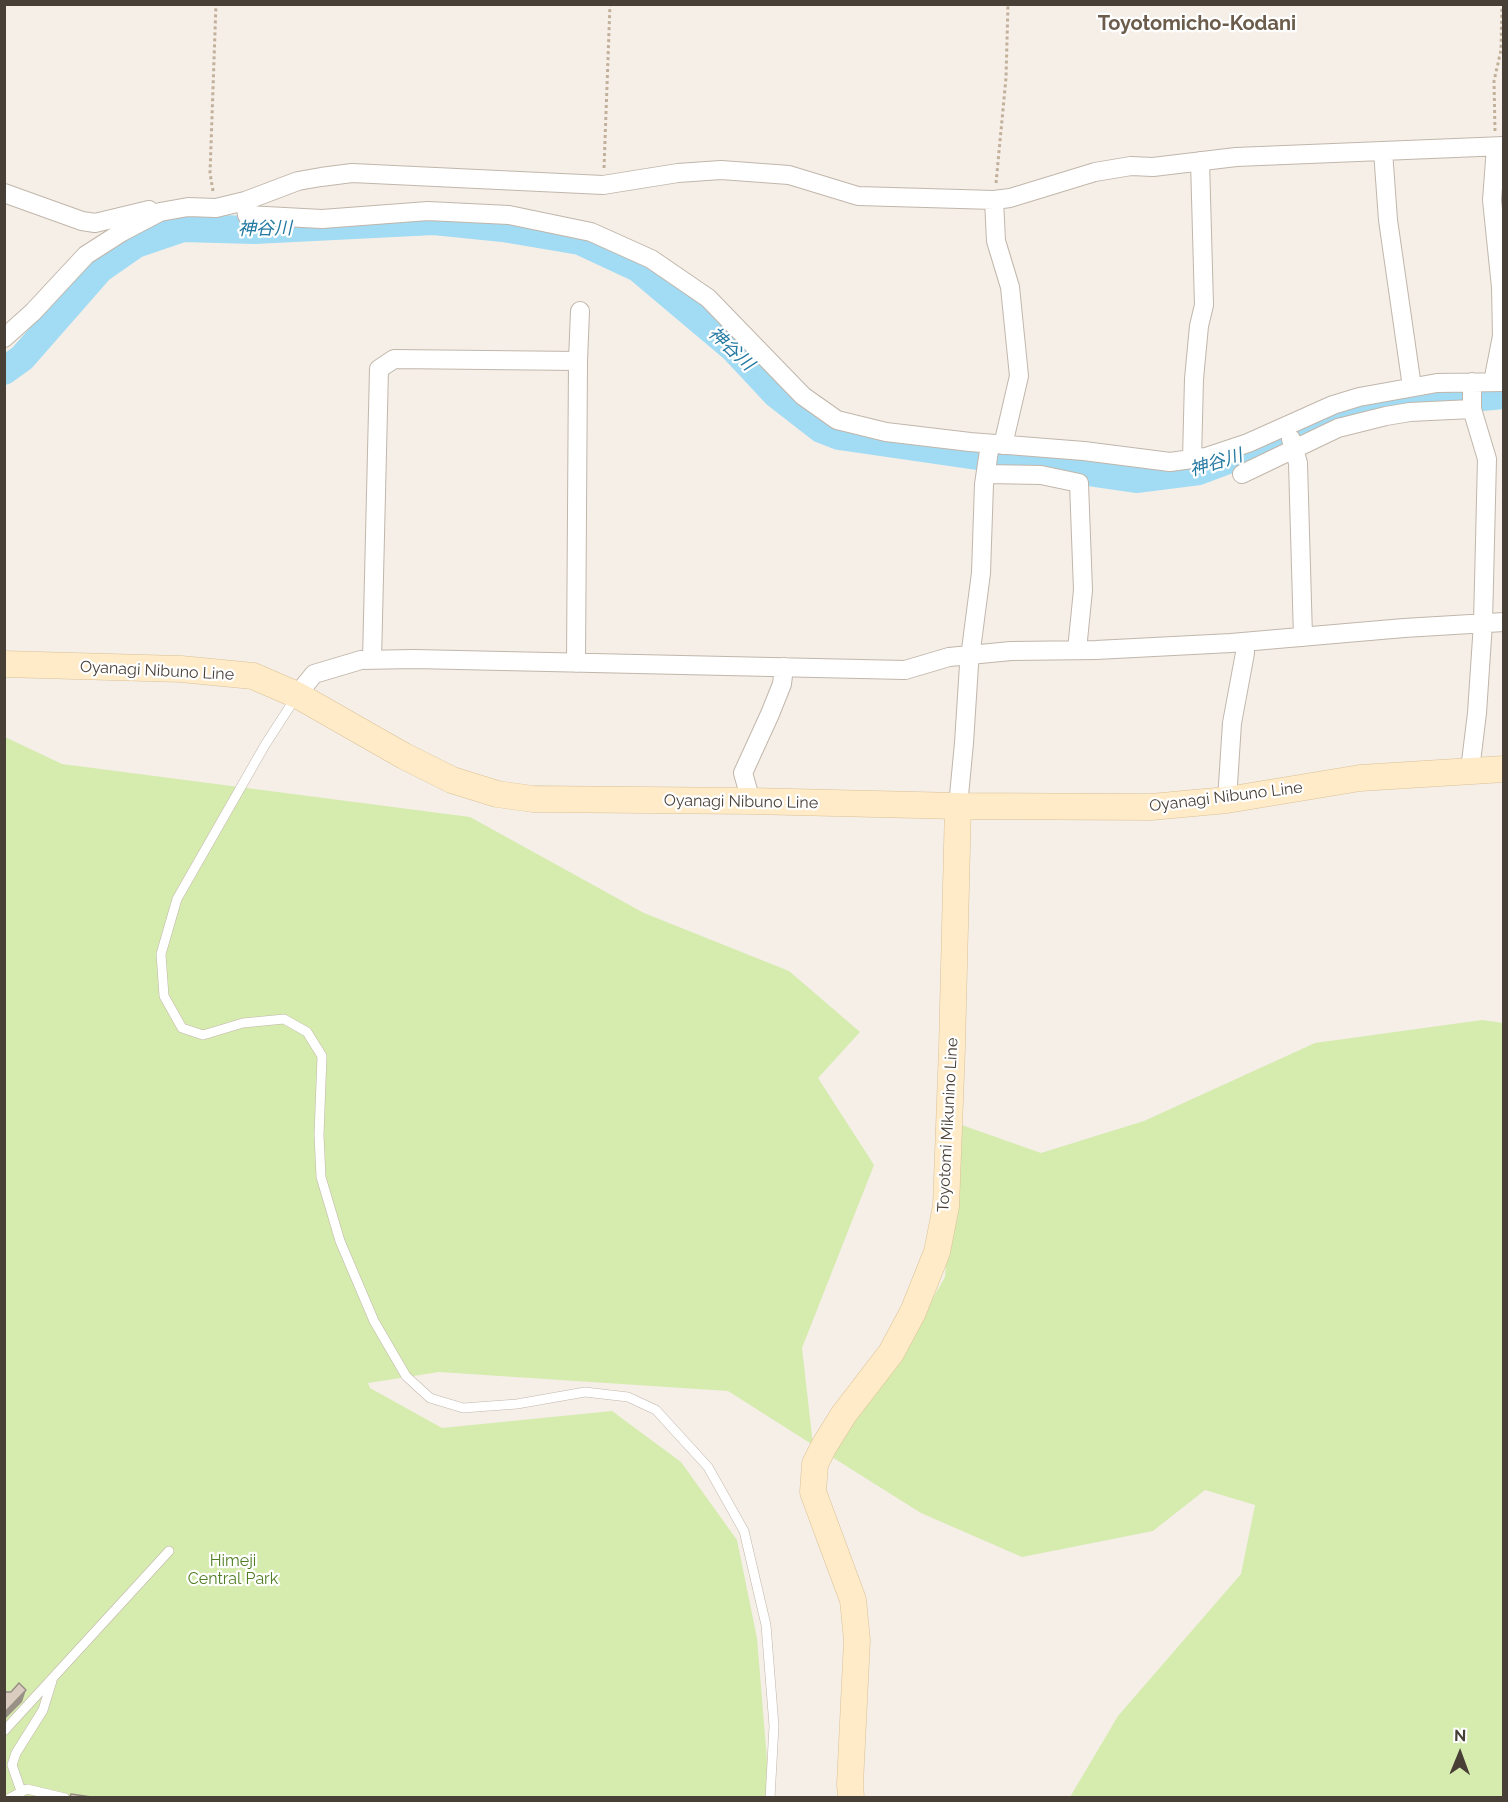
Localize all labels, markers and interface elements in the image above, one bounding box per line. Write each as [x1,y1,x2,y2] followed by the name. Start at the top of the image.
[1098,12,1296,36] district label: Toyotomicho-Kodani
[238,218,292,240] water label: 神谷川
[704,323,758,375] water label: 神谷川
[1187,445,1245,481] water label: 神谷川
[79,657,235,685] street label: Oyanagi Nibuno Line
[1148,778,1304,816] street label: Oyanagi Nibuno Line
[664,791,818,813] street label: Oyanagi Nibuno Line
[934,1037,962,1213] street label: Toyotomi Mikunino Line
[188,1551,278,1589] park label: Himeji Central Park
[1430,1724,1490,1784] north arrow
[1454,1726,1467,1745] text: N

